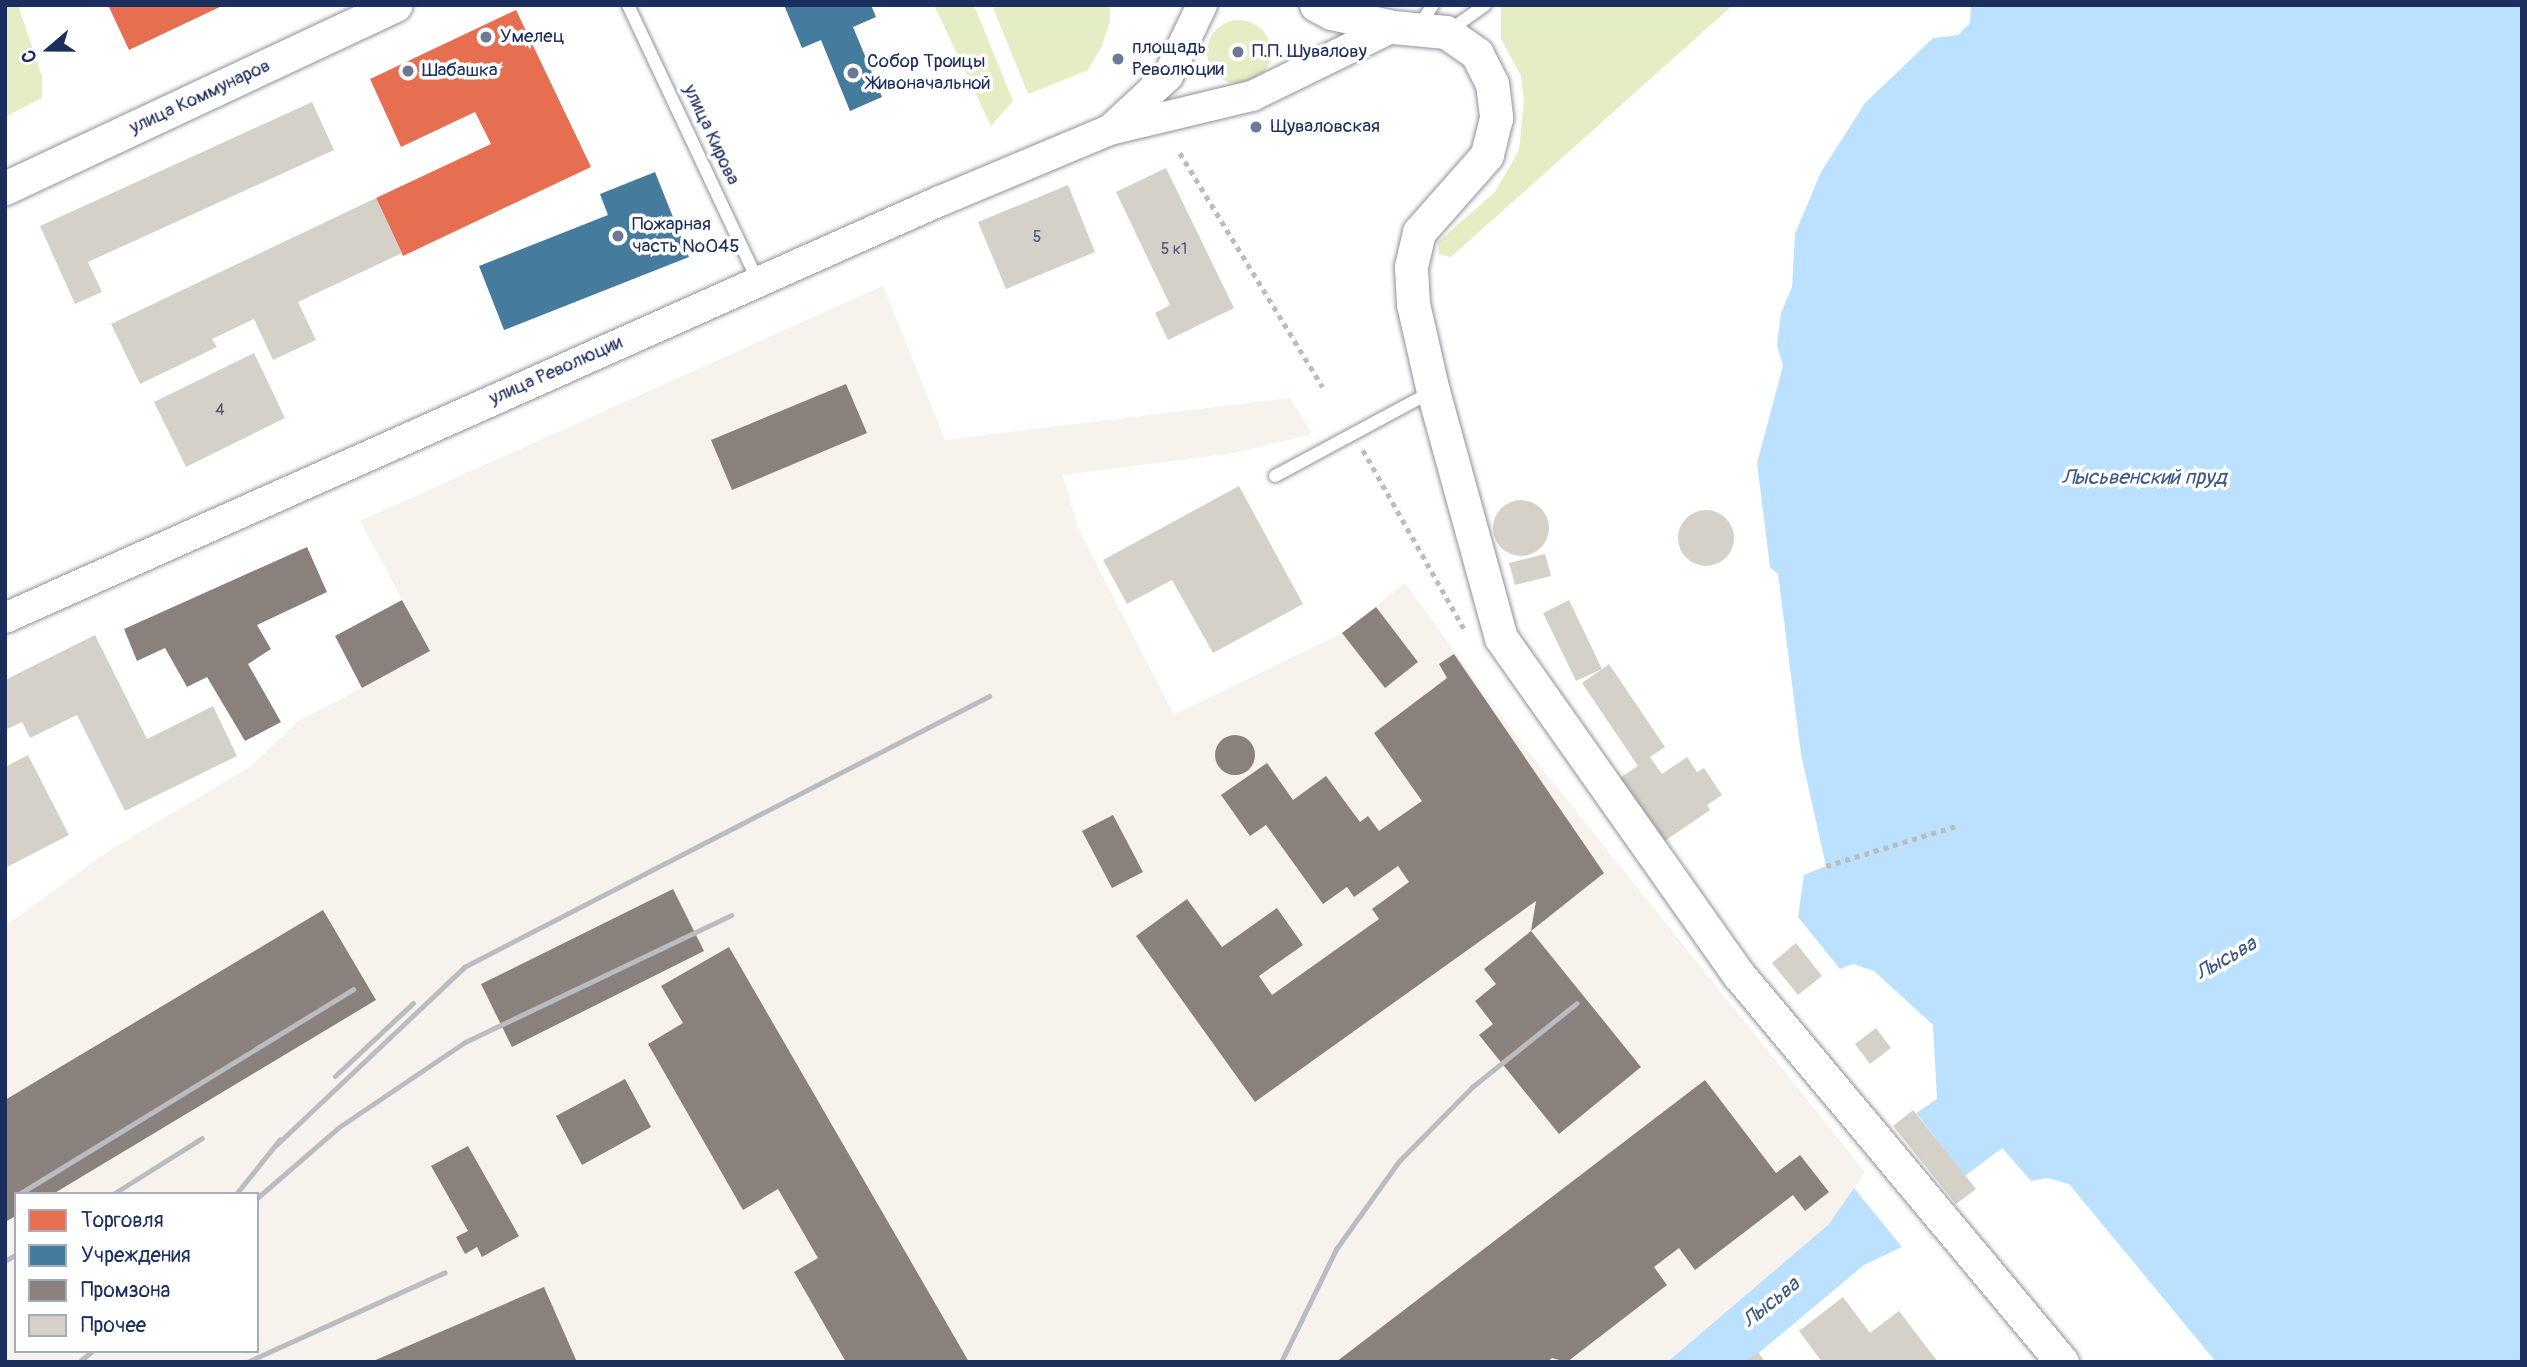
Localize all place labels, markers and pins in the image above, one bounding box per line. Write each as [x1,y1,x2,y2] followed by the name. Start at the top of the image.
[500,26,565,48] place label: Умелец
[478,29,494,45] marker: Умелец
[1132,37,1224,81] place label: площадь Революции
[1252,41,1367,63] place label: П.П. Шувалову
[1230,44,1246,60] marker: П.П. Шувалову
[867,51,991,95] place label: Собор Троицы Живоначальной
[1110,51,1126,67] marker: площадь Революции
[422,60,498,82] place label: Шабашка
[400,63,416,79] marker: Шабашка
[845,65,861,81] marker: Собор Троицы Живоначальной
[1270,116,1380,138] place label: Щуваловская
[1248,119,1264,135] marker: Щуваловская
[632,214,739,258] place label: Пожарная часть №045
[610,228,626,244] marker: Пожарная часть №045

